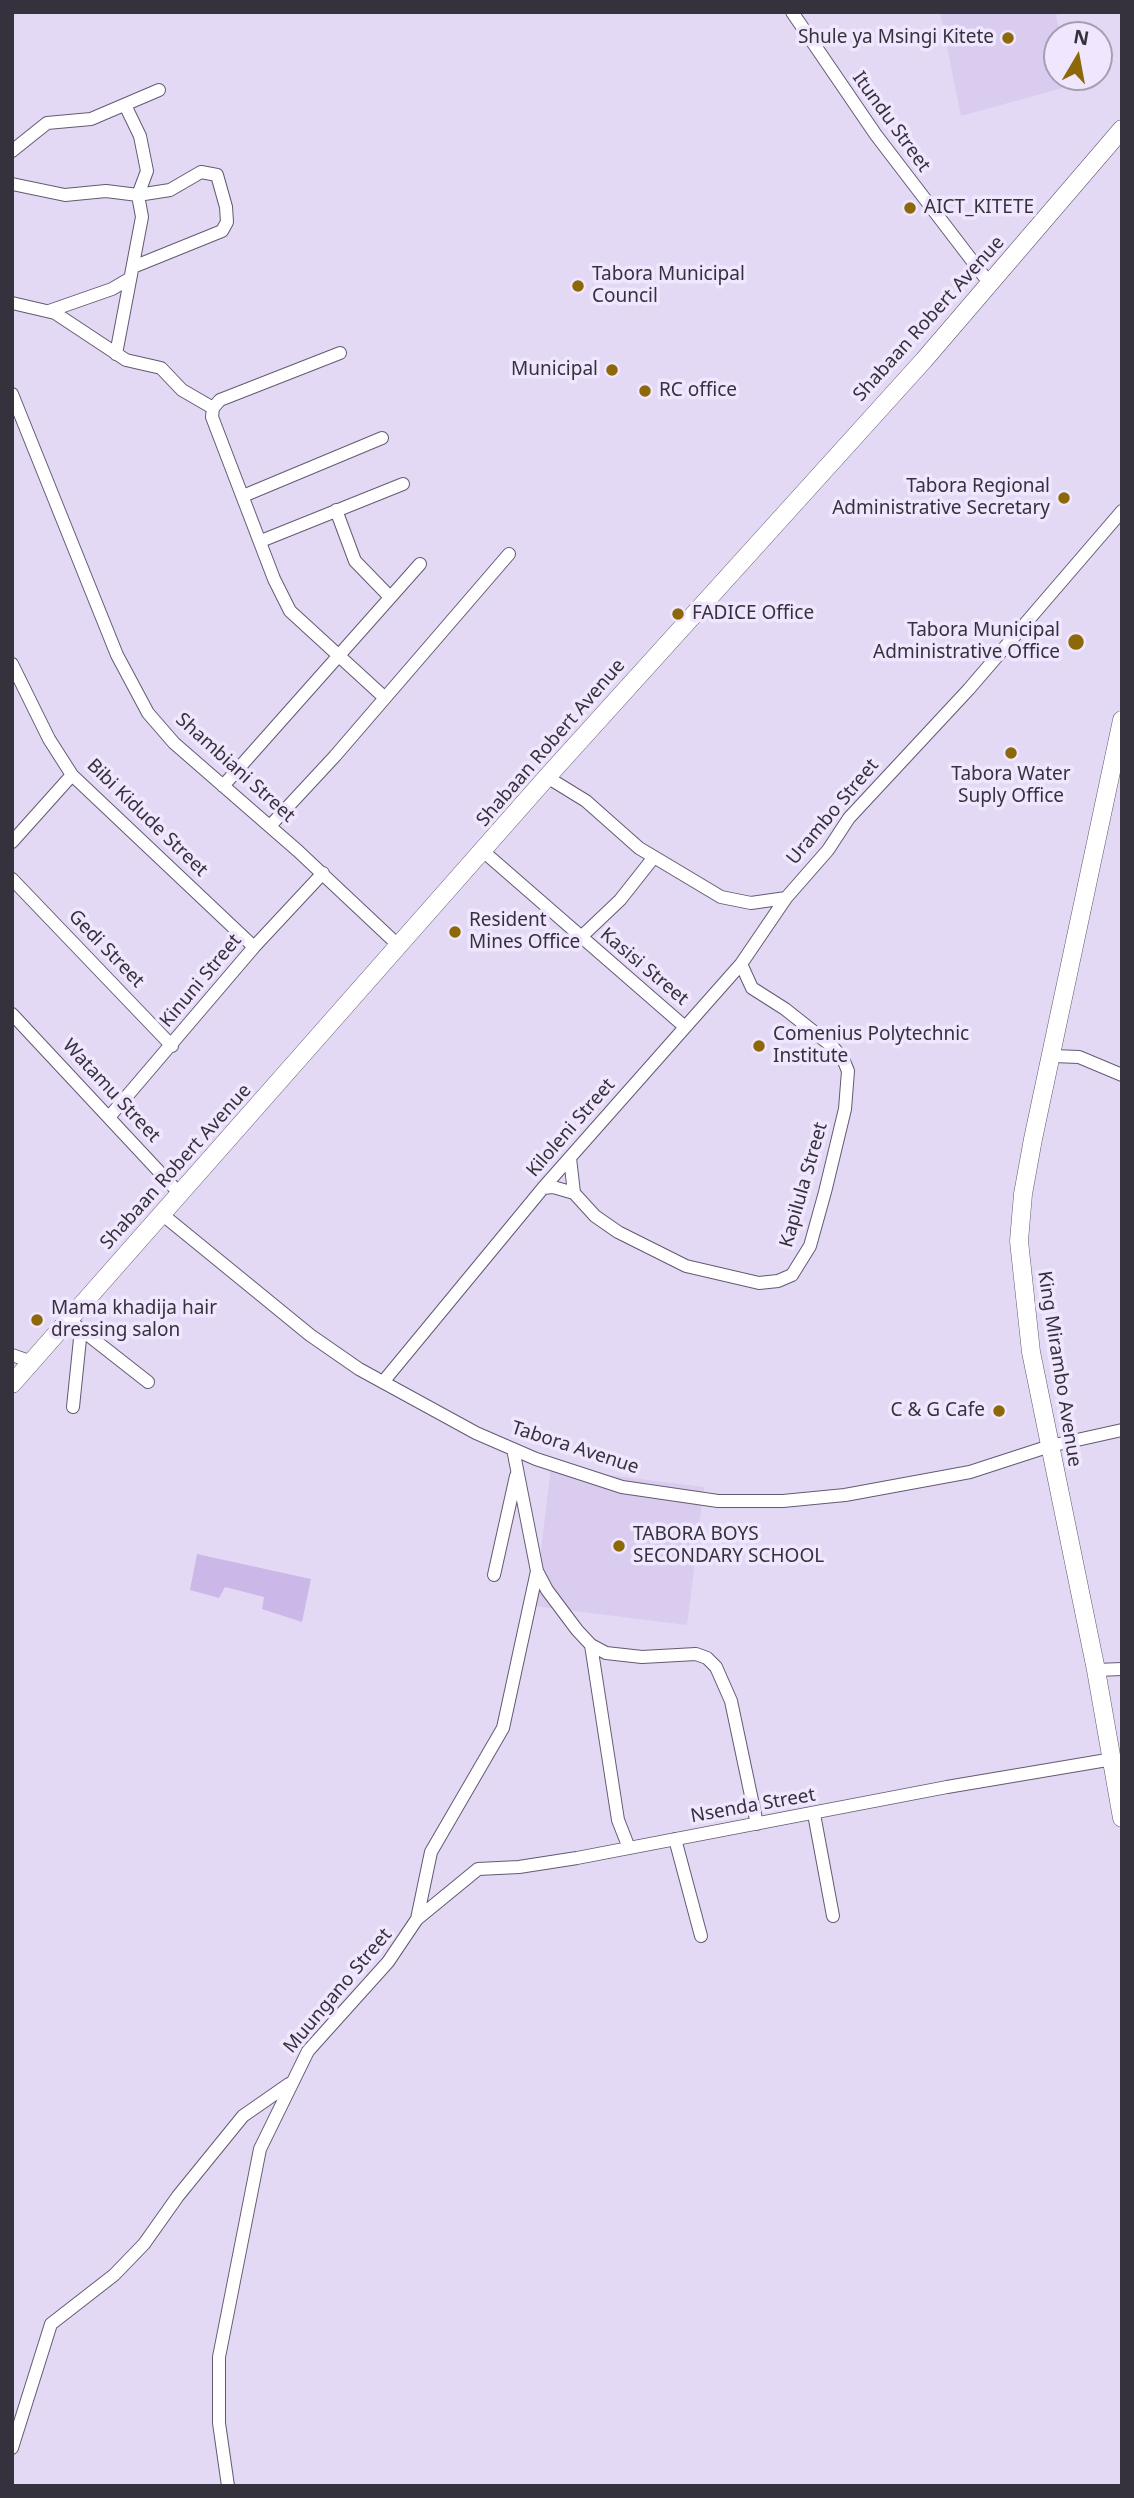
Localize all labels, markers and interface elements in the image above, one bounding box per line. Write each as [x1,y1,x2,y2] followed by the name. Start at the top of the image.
[1043,21,1113,91] north arrow
[1071,23,1091,51] text: N
[798,27,994,49] place label: Shule ya Msingi Kitete
[1000,30,1016,46] marker: Shule ya Msingi Kitete
[847,67,935,177] street label: Itundu Street
[924,197,1034,219] place label: AICT_KITETE
[902,200,918,216] marker: AICT_KITETE
[849,232,1009,406] street label: Shabaan Robert Avenue
[592,264,745,308] place label: Tabora Municipal Council
[570,278,586,294] marker: Tabora Municipal Council
[511,359,598,381] place label: Municipal
[604,362,620,378] marker: Municipal
[659,380,737,402] place label: RC office
[637,383,653,399] marker: RC office
[832,476,1050,520] place label: Tabora Regional Administrative Secretary
[1056,490,1072,506] marker: Tabora Regional Administrative Secretary
[692,603,814,625] place label: FADICE Office
[670,606,686,622] marker: FADICE Office
[873,620,1060,664] place label: Tabora Municipal Administrative Office
[1066,632,1086,652] marker: Tabora Municipal Administrative Office
[472,655,630,831] street label: Shabaan Robert Avenue
[171,709,299,827] street label: Shambiani Street
[1003,745,1019,761] marker: Tabora Water Suply Office
[82,754,212,882] street label: Bibi Kidude Street
[782,755,884,869] street label: Urambo Street
[951,764,1071,808] place label: Tabora Water Suply Office
[63,905,149,993] street label: Gedi Street
[469,910,580,954] place label: Resident Mines Office
[595,923,693,1011] street label: Kasisi Street
[447,924,463,940] marker: Resident Mines Office
[155,930,247,1032] street label: Kinuni Street
[773,1024,969,1068] place label: Comenius Polytechnic Institute
[57,1035,165,1147] street label: Watamu Street
[751,1038,767,1054] marker: Comenius Polytechnic Institute
[522,1074,620,1182] street label: Kiloleni Street
[96,1080,256,1254] street label: Shabaan Robert Avenue
[775,1120,833,1250] street label: Kapilula Street
[1032,1269,1086,1469] street label: King Mirambo Avenue
[51,1298,217,1342] place label: Mama khadija hair dressing salon
[29,1312,45,1328] marker: Mama khadija hair dressing salon
[891,1400,985,1422] place label: C & G Cafe
[991,1403,1007,1419] marker: C & G Cafe
[508,1417,642,1479] street label: Tabora Avenue
[633,1524,824,1568] place label: TABORA BOYS SECONDARY SCHOOL
[611,1538,627,1554] marker: TABORA BOYS SECONDARY SCHOOL
[689,1784,817,1828] street label: Nsenda Street
[279,1924,397,2058] street label: Muungano Street

